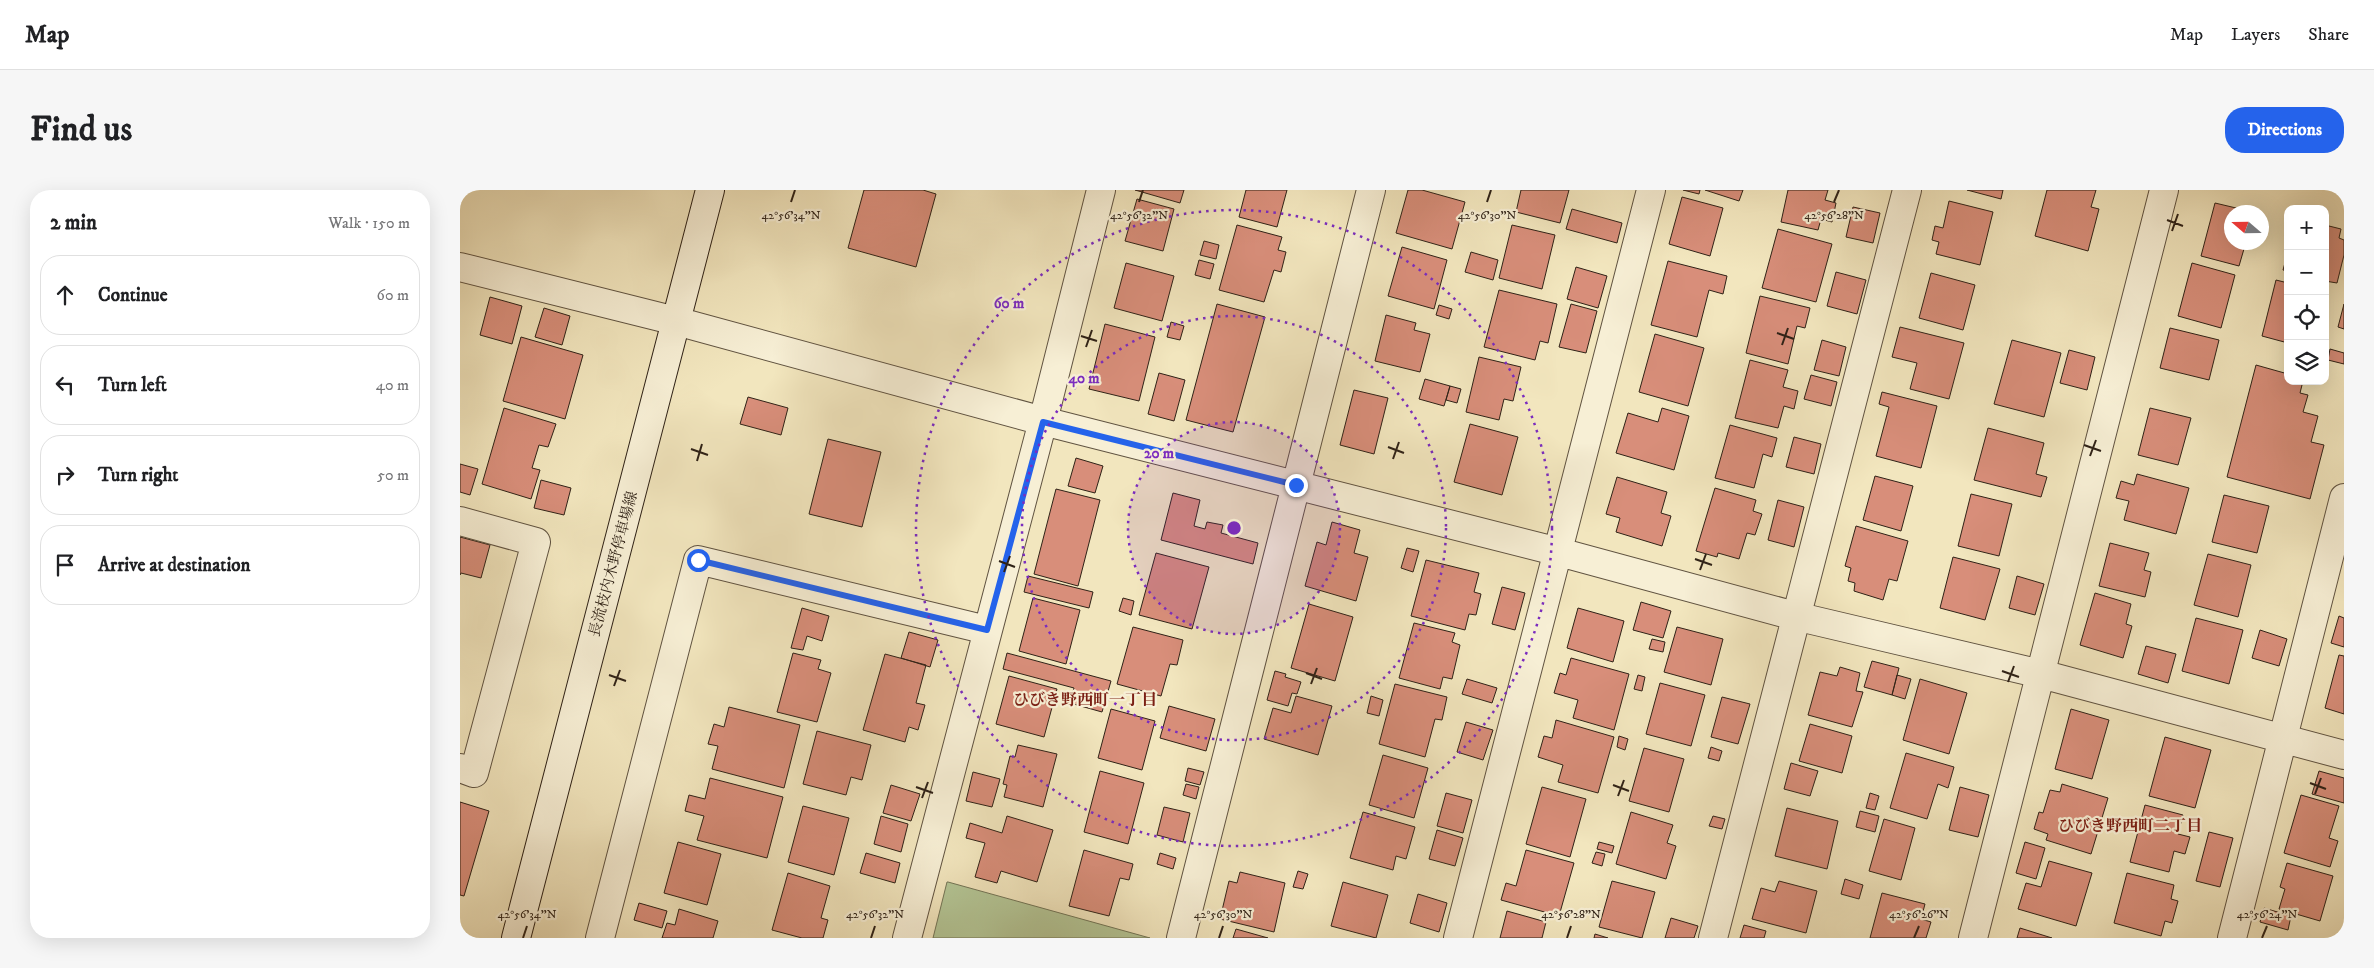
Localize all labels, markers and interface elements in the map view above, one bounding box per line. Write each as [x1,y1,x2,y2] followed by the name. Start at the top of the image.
[25,20,69,50] text: Map
[2170,24,2203,46] text: Map
[2231,24,2280,46] text: Layers
[2308,24,2349,46] text: Share
[2225,107,2344,153] button: Directions
[30,108,132,152] text: Find us
[2224,205,2269,250] north arrow
[2284,205,2329,385] map controls
[2284,205,2329,250] button: +
[761,208,821,223] text: 42°56'34"N
[1110,208,1168,223] text: 42°56'32"N
[1458,208,1516,223] text: 42°56'30"N
[1804,208,1864,223] text: 42°56'28"N
[50,210,97,236] text: 2 min
[328,213,410,233] text: Walk · 150 m
[2284,250,2329,295] button: −
[51,281,79,309] icon: ahead
[98,284,168,307] text: Continue
[377,285,409,305] text: 60 m
[994,294,1025,313] text: 60 m
[2284,295,2329,340] button: locate
[2284,340,2329,385] button: layers
[1067,369,1100,388] text: 40 m
[51,371,79,399] icon: left
[98,374,167,397] text: Turn left
[376,375,409,395] text: 40 m
[1144,444,1175,463] text: 20 m
[51,461,79,489] icon: right
[98,464,178,487] text: Turn right
[377,465,409,485] text: 50 m
[1285,474,1308,497] route end
[585,489,642,639] street label: 長流枝内木野停車場線
[1225,519,1243,537] centre of rings
[687,549,710,572] route start
[51,551,79,579] icon: arrive
[98,554,250,577] text: Arrive at destination
[1013,690,1157,710] district label: ひびき野西町一丁目
[2058,816,2202,836] district label: ひびき野西町二丁目
[497,907,557,922] text: 42°56'34"N
[846,907,904,922] text: 42°56'32"N
[1194,907,1252,922] text: 42°56'30"N
[1541,907,1601,922] text: 42°56'28"N
[1889,907,1949,922] text: 42°56'26"N
[2237,907,2297,922] text: 42°56'24"N

